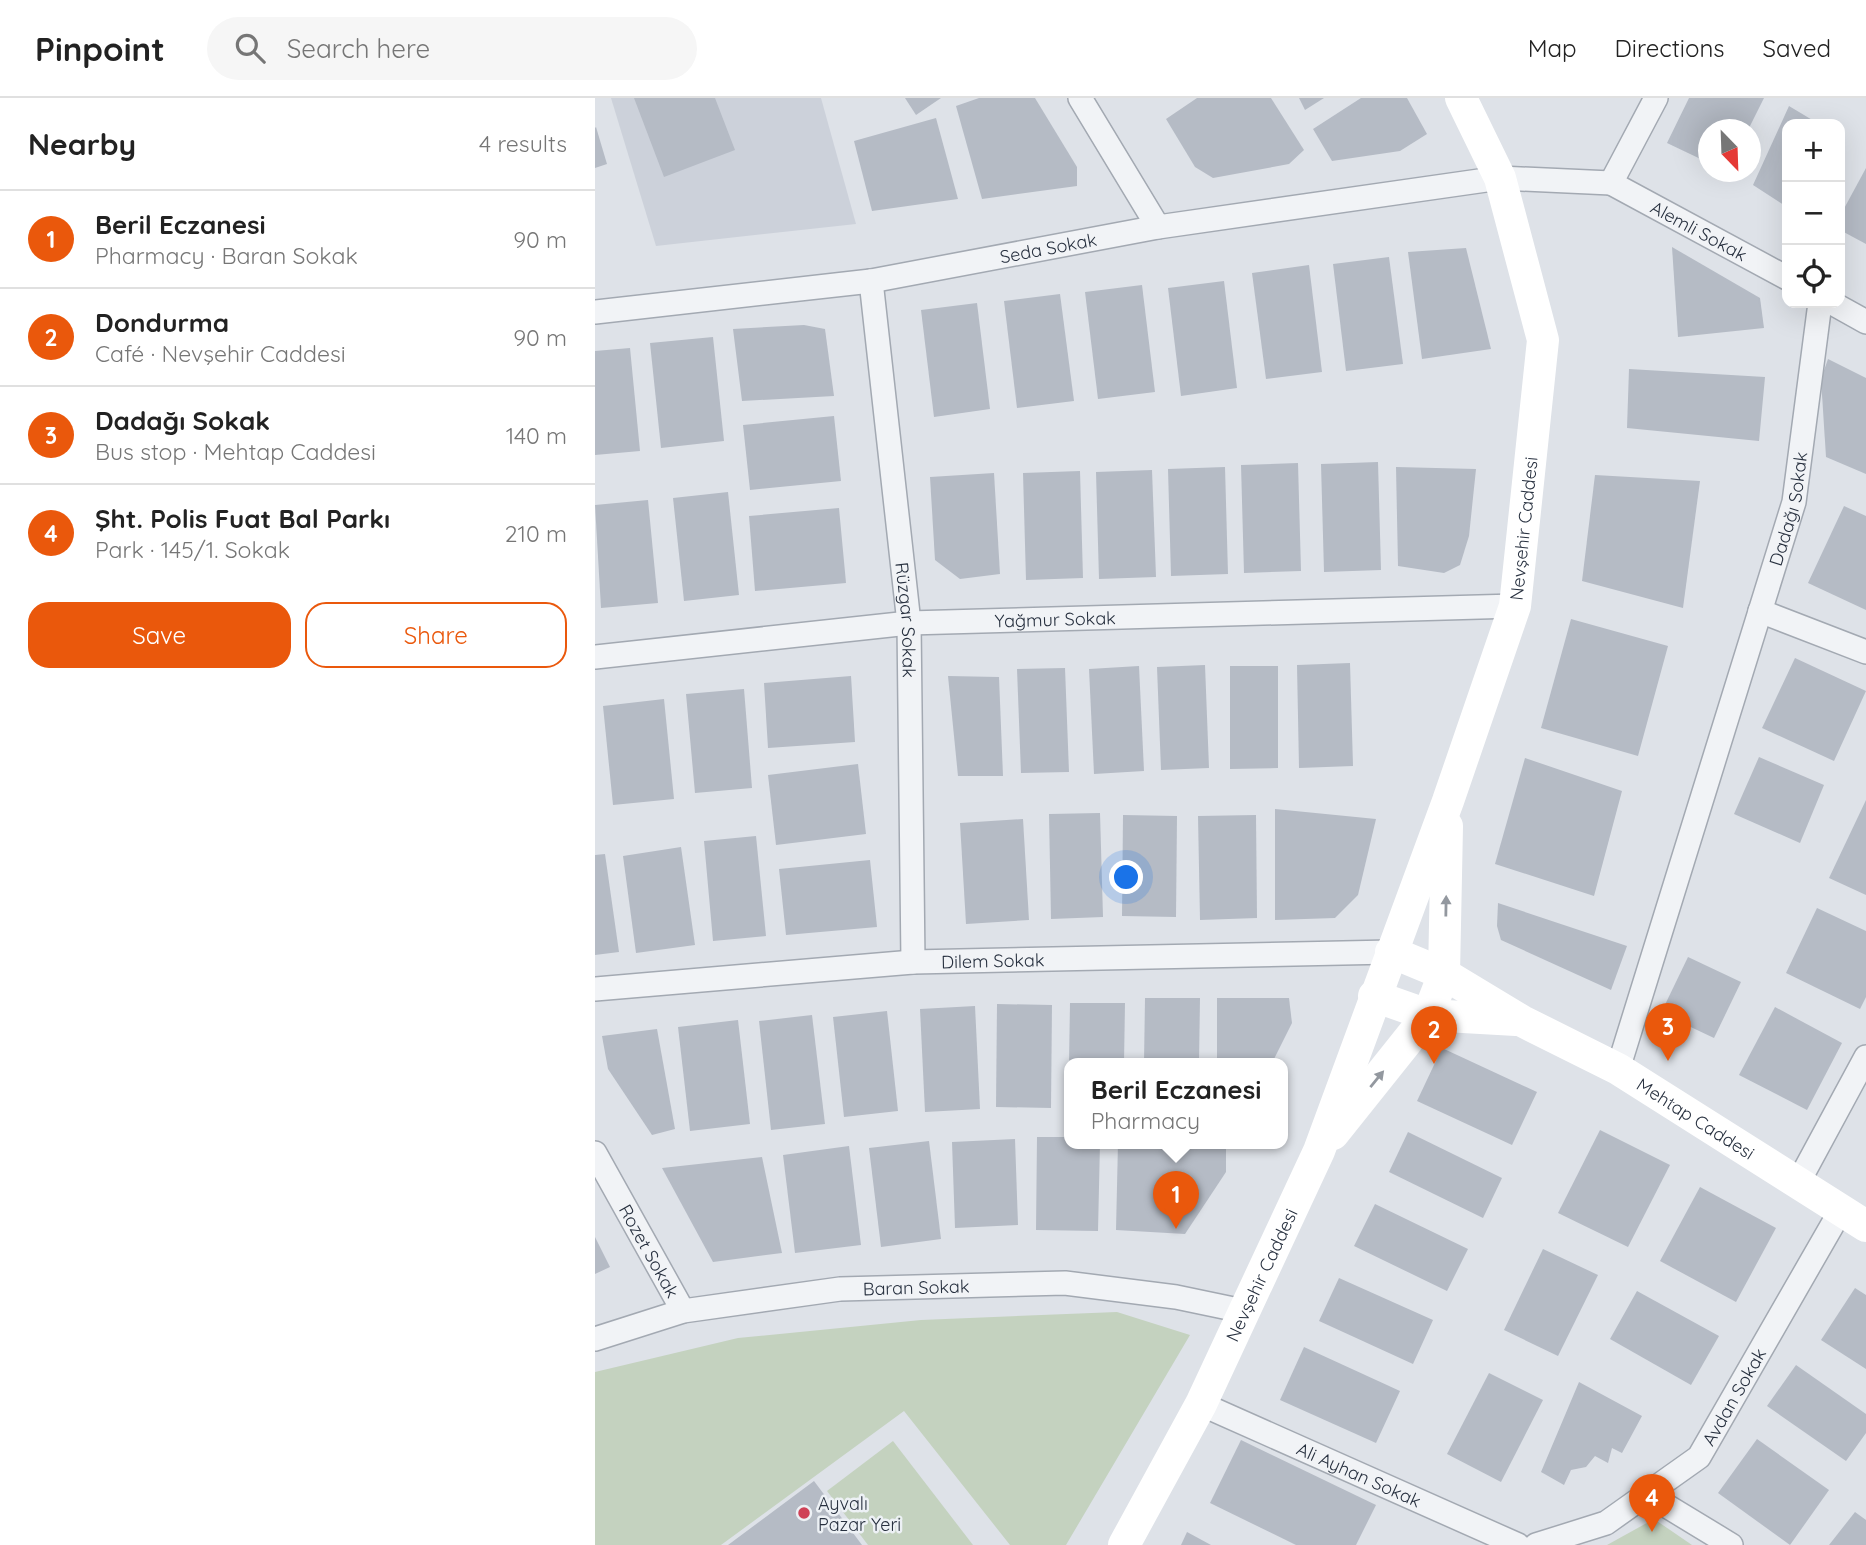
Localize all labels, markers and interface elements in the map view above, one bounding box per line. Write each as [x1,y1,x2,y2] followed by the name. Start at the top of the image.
[207,17,697,80] search box
[35,28,165,69] text: Pinpoint
[231,29,269,67] icon: search
[287,32,430,65] text: Search here
[1528,33,1577,63] text: Map
[1615,33,1725,63] text: Directions
[1763,33,1831,63] text: Saved
[1698,119,1761,182] north arrow
[1782,119,1845,308] map controls
[1782,119,1845,182] button: +
[28,125,136,163] text: Nearby
[479,129,567,158] text: 4 results
[1782,182,1845,245] button: −
[1647,195,1751,266] street label: Alemli Sokak
[95,208,266,241] text: Beril Eczanesi
[47,225,55,254] text: 1
[513,225,567,254] text: 90 m
[998,227,1099,268] street label: Seda Sokak
[95,241,358,270] text: Pharmacy · Baran Sokak
[1782,245,1845,308] button: locate
[95,306,229,339] text: Dondurma
[44,323,58,352] text: 2
[513,323,567,352] text: 90 m
[95,339,346,368] text: Café · Nevşehir Caddesi
[95,404,270,437] text: Dadağı Sokak
[45,421,57,450] text: 3
[506,421,567,450] text: 140 m
[95,437,376,466] text: Bus stop · Mehtap Caddesi
[1763,450,1812,569] street label: Dadağı Sokak
[1504,455,1542,601] street label: Nevşehir Caddesi
[95,502,390,535] text: Şht. Polis Fuat Bal Parkı
[44,519,58,548] text: 4
[505,519,567,548] text: 210 m
[95,535,290,564] text: Park · 145/1. Sokak
[891,561,921,678] street label: Rüzgar Sokak
[28,602,291,668] button: Save
[305,602,567,668] button: Share
[994,606,1116,632] street label: Yağmur Sokak
[1109,860,1143,894] your location
[1440,895,1451,917] one-way arrow
[941,948,1045,973] street label: Dilem Sokak
[1645,1003,1691,1061] pin: 3
[1411,1006,1457,1064] pin: 2
[1064,1058,1288,1149] popup
[1370,1070,1385,1088] one-way arrow
[1633,1072,1759,1164] street label: Mehtap Caddesi
[1091,1073,1261,1106] text: Beril Eczanesi
[1091,1106,1200,1135] text: Pharmacy
[1153,1171,1199,1229] pin: 1
[614,1200,685,1302] street label: Rozet Sokak
[1220,1205,1302,1345] street label: Nevşehir Caddesi
[862,1274,970,1300] street label: Baran Sokak
[1697,1344,1771,1450] street label: Avdan Sokak
[1293,1437,1425,1512] street label: Ali Ayhan Sokak
[1629,1474,1675,1532] pin: 4
[818,1492,901,1536] place label: Ayvalı Pazar Yeri
[796,1505,812,1521] marker: Ayvalı Pazar Yeri

